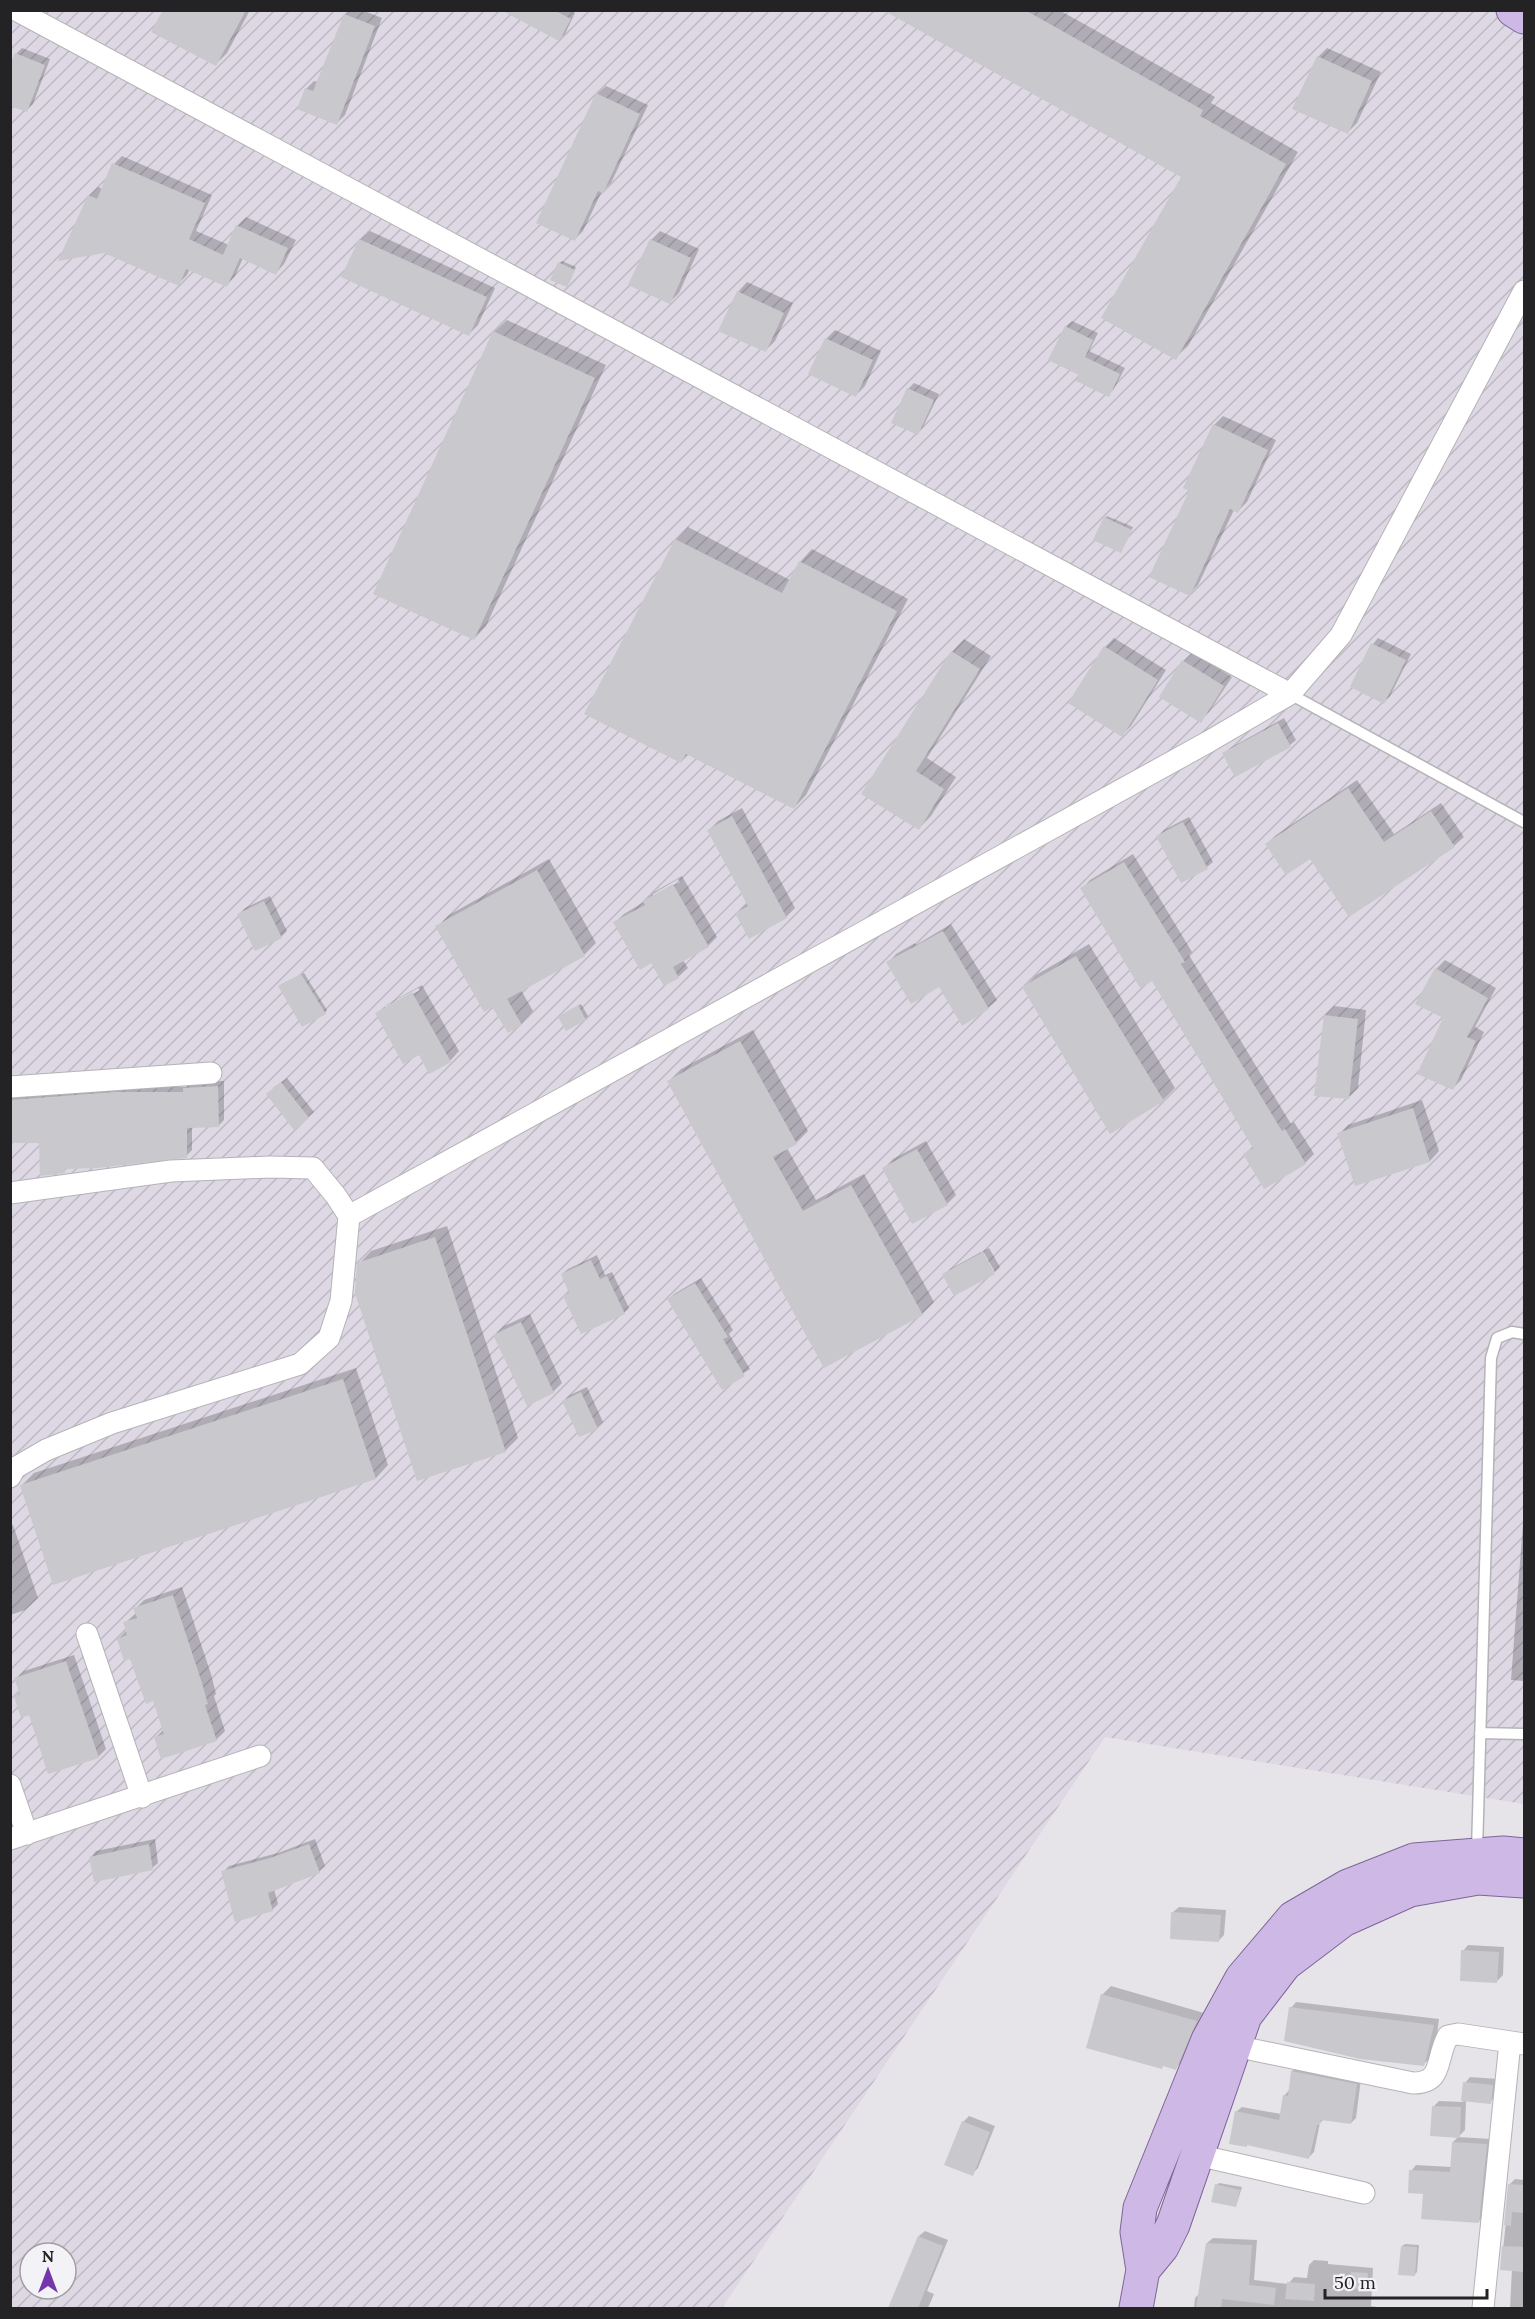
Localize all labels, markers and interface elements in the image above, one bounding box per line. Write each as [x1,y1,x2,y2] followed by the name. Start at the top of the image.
[18,2241,78,2301] north arrow
[42,2246,54,2266] text: N
[1325,2262,1487,2300] scale bar
[1334,2271,1376,2294] text: 50 m

